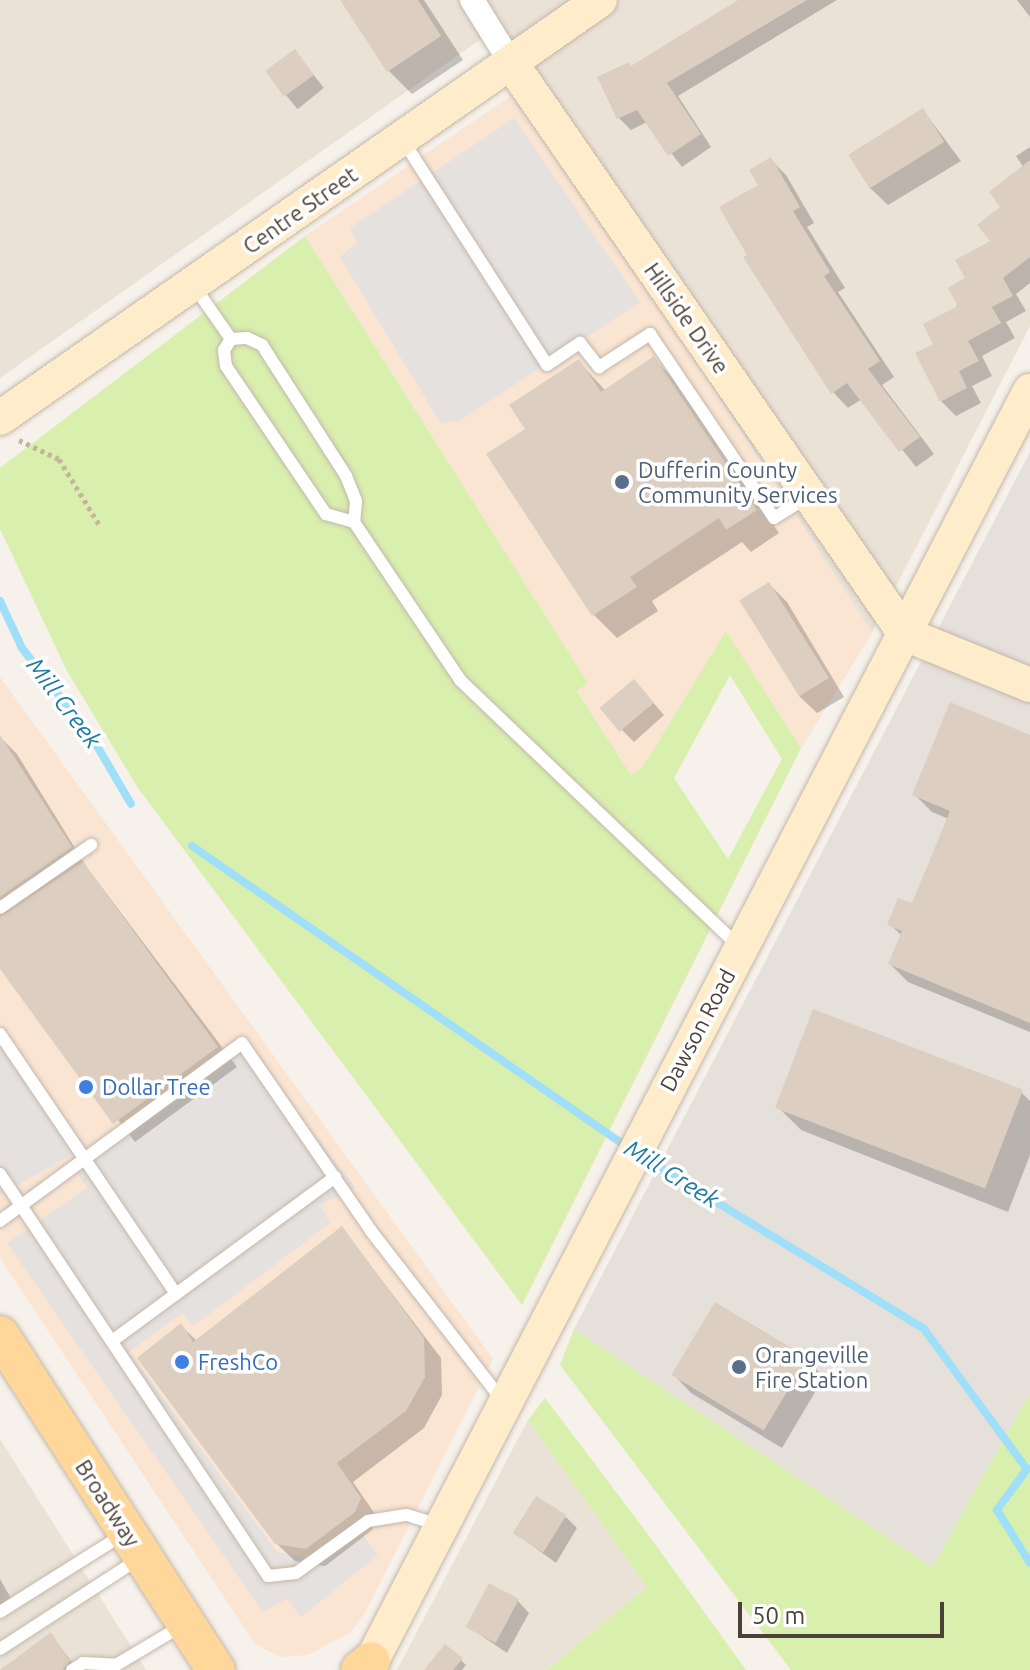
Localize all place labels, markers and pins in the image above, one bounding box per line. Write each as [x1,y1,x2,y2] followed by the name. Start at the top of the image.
[638,456,838,508] place label: Dufferin County Community Services
[613,473,631,491] marker: Dufferin County Community Services
[102,1074,211,1100] place label: Dollar Tree
[77,1078,95,1096] marker: Dollar Tree
[755,1341,869,1392] place label: Orangeville Fire Station
[198,1349,278,1375] place label: FreshCo
[173,1353,191,1371] marker: FreshCo
[730,1358,748,1376] marker: Orangeville Fire Station

